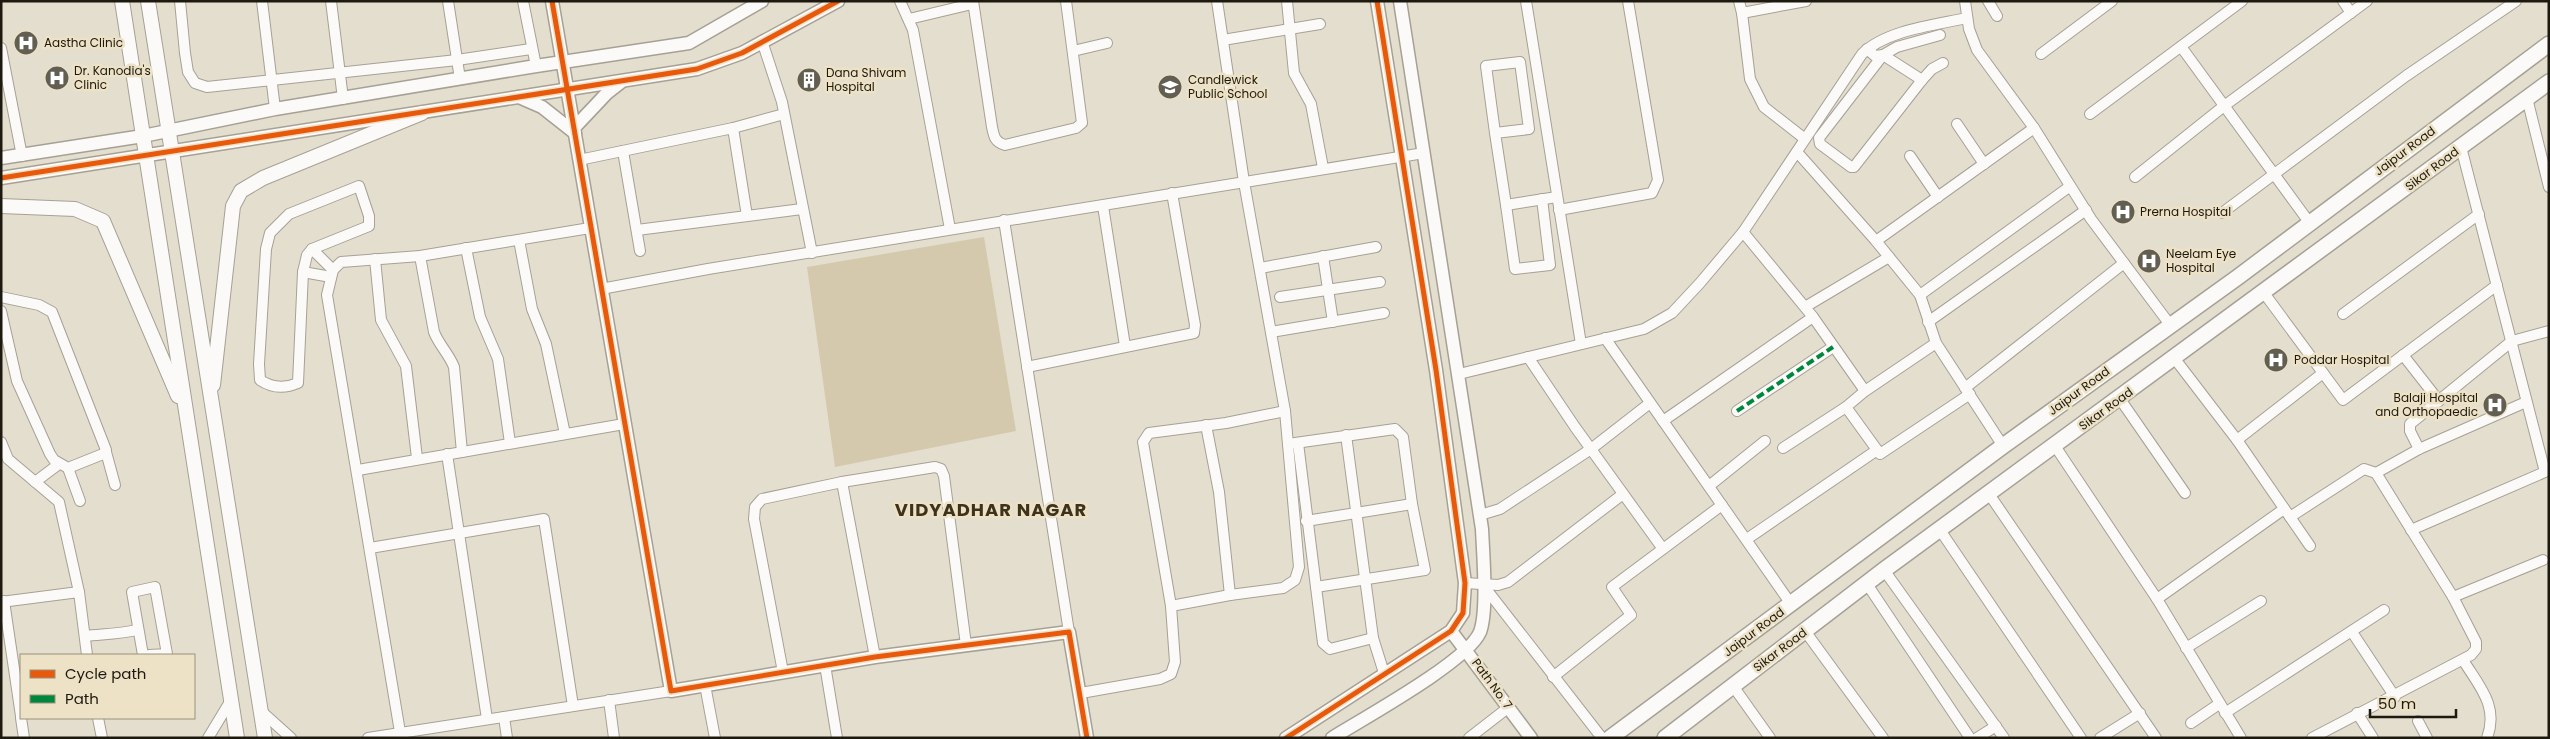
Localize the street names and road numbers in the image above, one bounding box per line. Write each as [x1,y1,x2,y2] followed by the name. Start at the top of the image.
[2371,122,2439,179] street label: Jaipur Road
[2401,143,2462,194] street label: Sikar Road
[2045,363,2113,419] street label: Jaipur Road
[2075,383,2136,434] street label: Sikar Road
[1720,603,1788,660] street label: Jaipur Road
[1749,624,1810,675] street label: Sikar Road
[1468,655,1517,713] street label: Path No. 7

